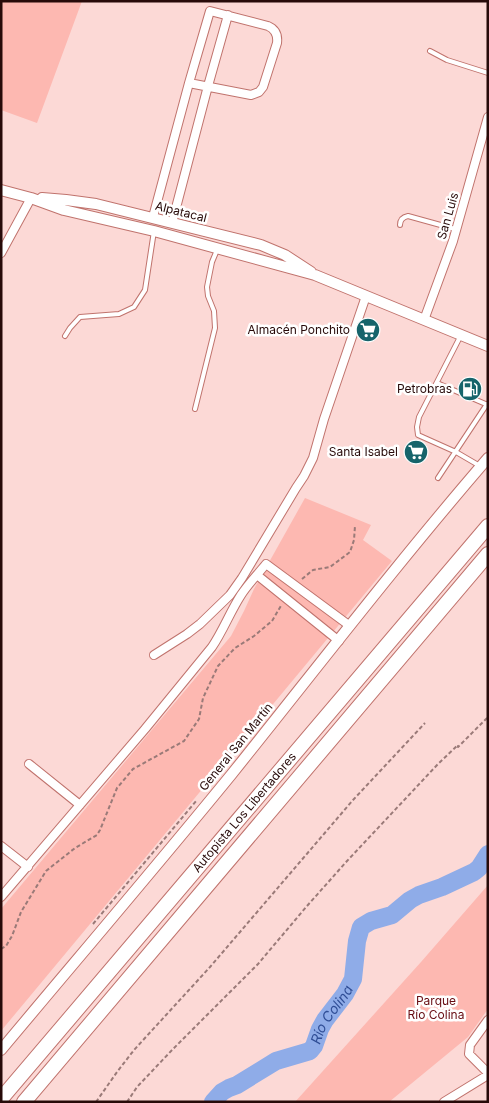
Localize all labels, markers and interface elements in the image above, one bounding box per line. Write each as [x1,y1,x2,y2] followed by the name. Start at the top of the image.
[434,191,461,241] street label: San Luis
[154,198,209,225] street label: Alpatacal
[355,317,381,343] supermarket icon: Almacén Ponchito
[248,322,350,337] place label: Almacén Ponchito
[457,376,483,402] fuel station icon: Petrobras
[397,381,452,396] place label: Petrobras
[403,439,429,465] supermarket icon: Santa Isabel
[329,444,398,459] place label: Santa Isabel
[196,700,276,794] street label: General San Martín
[189,749,299,875] street label: Autopista Los Libertadores
[306,982,356,1046] water label: Río Colina
[408,993,464,1022] park label: Parque Río Colina

